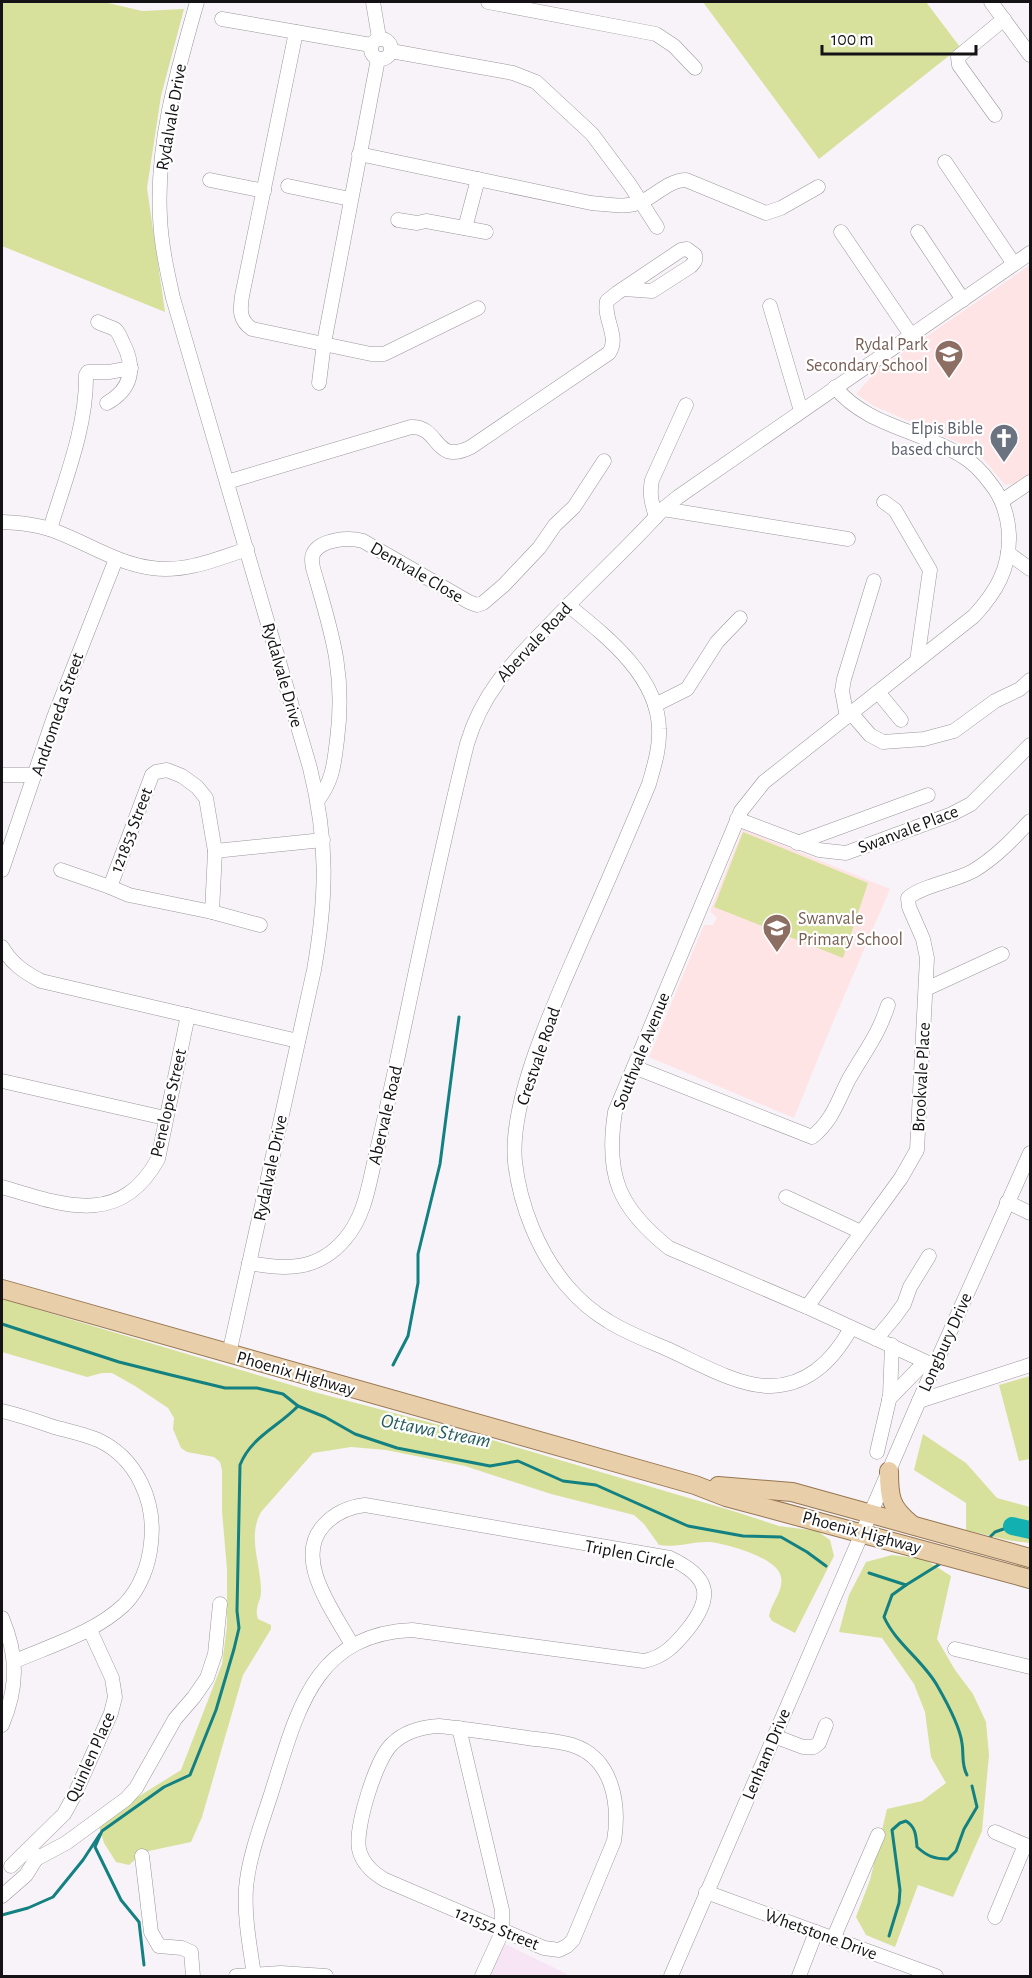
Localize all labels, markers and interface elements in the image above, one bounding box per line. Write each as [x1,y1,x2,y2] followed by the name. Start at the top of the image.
[822,18,976,56] scale bar
[831,31,874,49] text: 100 m
[154,62,190,172] street label: Rydalvale Drive
[806,336,929,375] place label: Rydal Park Secondary School
[933,338,965,380] school or university icon: Rydal Park Secondary School
[891,420,983,459] place label: Elpis Bible based church
[988,422,1020,464] church icon: Elpis Bible based church
[367,539,466,607] street label: Dentvale Close
[494,600,576,686] street label: Abervale Road
[259,621,306,730] street label: Rydalvale Drive
[28,650,88,778] street label: Andromeda Street
[108,785,156,875] street label: 121853 Street
[856,803,961,857] street label: Swanvale Place
[798,910,903,949] place label: Swanvale Primary School
[761,912,793,954] school or university icon: Swanvale Primary School
[610,990,674,1113] street label: Southvale Avenue
[514,1005,564,1108] street label: Crestvale Road
[910,1022,934,1132] street label: Brookvale Place
[148,1047,190,1159] street label: Penelope Street
[366,1064,406,1167] street label: Abervale Road
[251,1114,291,1223] street label: Rydalvale Drive
[916,1290,976,1395] street label: Longbury Drive
[234,1348,357,1400] street label: Phoenix Highway
[379,1411,492,1451] water label: Ottawa Stream
[800,1508,923,1558] street label: Phoenix Highway
[583,1537,676,1573] street label: Triplen Circle
[740,1706,794,1803] street label: Lenham Drive
[63,1710,119,1805] street label: Quinlen Place
[452,1904,542,1954] street label: 121552 Street
[762,1906,879,1964] street label: Whetstone Drive

